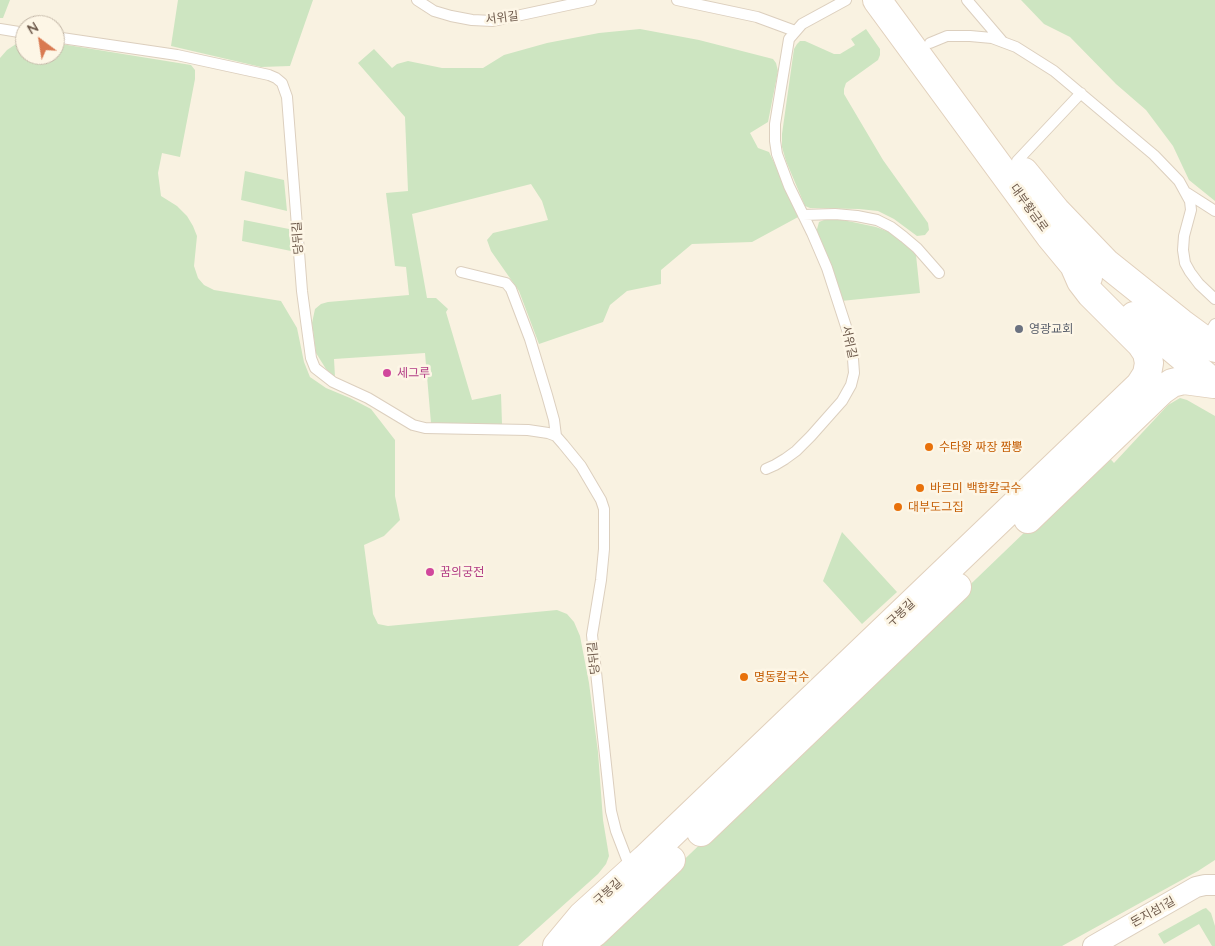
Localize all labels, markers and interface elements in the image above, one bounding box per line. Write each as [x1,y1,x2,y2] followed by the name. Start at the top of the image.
[485,9,519,27] street label: 서위길
[15,15,65,65] north arrow
[24,18,42,38] text: N
[1007,181,1051,235] street label: 대부황금로
[290,221,306,255] street label: 당뒤길
[1029,322,1073,336] place label: 영광교회
[1013,323,1025,335] marker: 영광교회
[839,324,859,360] street label: 서위길
[397,366,430,380] place label: 세그루
[381,367,393,379] marker: 세그루
[939,440,1023,454] place label: 수타왕 짜장 짬뽕
[923,441,935,453] marker: 수타왕 짜장 짬뽕
[930,481,1022,495] place label: 바르미 백합칼국수
[914,482,926,494] marker: 바르미 백합칼국수
[908,500,963,514] place label: 대부도그집
[892,501,904,513] marker: 대부도그집
[440,565,484,579] place label: 꿈의궁전
[424,566,436,578] marker: 꿈의궁전
[884,596,918,630] street label: 구봉길
[585,641,603,675] street label: 당뒤길
[754,670,809,684] place label: 명동칼국수
[738,671,750,683] marker: 명동칼국수
[591,876,625,908] street label: 구봉길
[1128,894,1178,930] street label: 돈지섬1길

